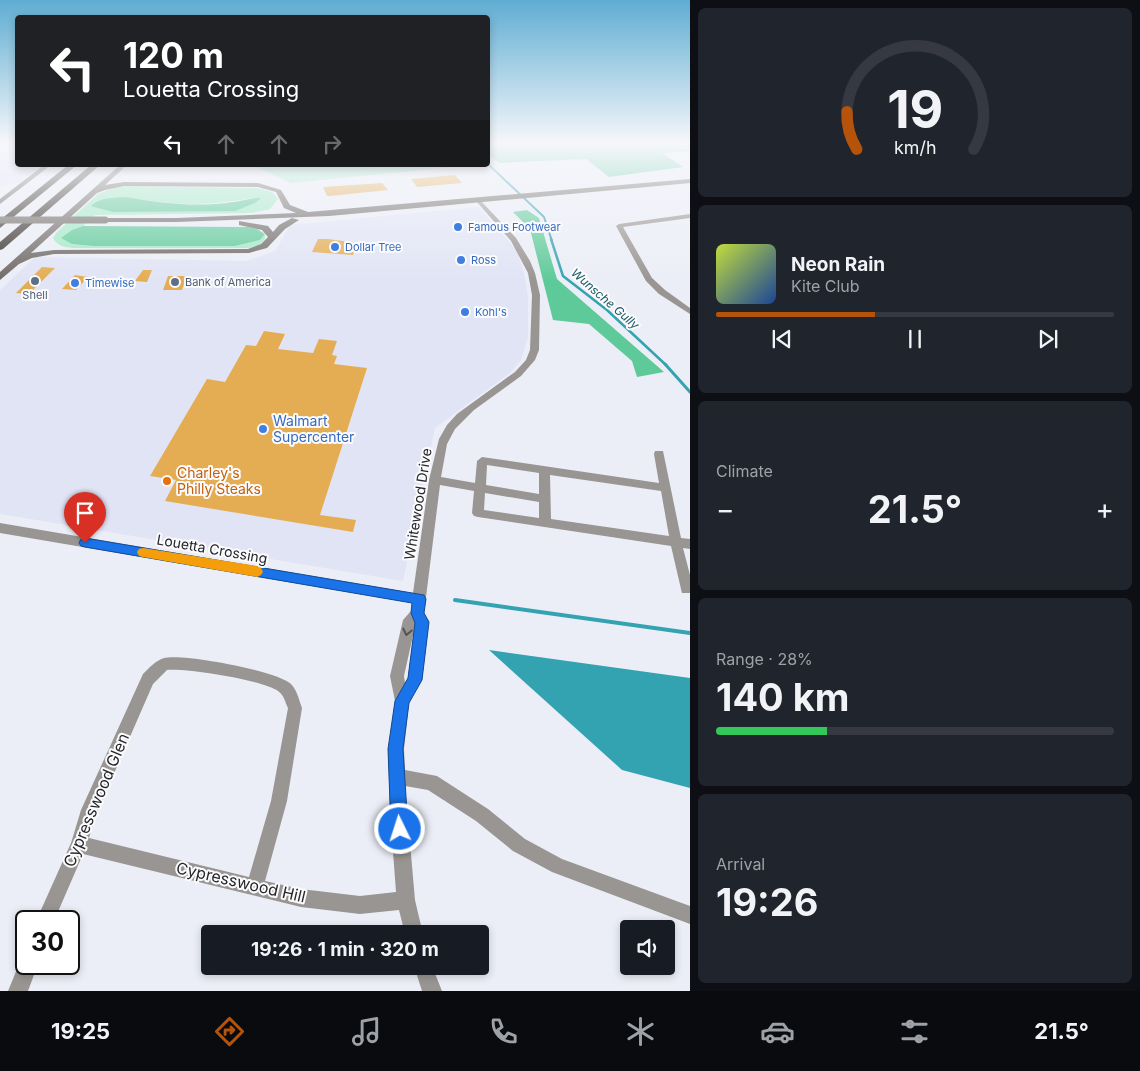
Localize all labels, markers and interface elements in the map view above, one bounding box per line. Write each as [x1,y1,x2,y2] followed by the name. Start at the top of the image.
[123,34,224,76] text: 120 m
[40,35,105,100] icon: left
[123,76,299,102] text: Louetta Crossing
[887,78,943,141] text: 19
[159,130,187,158] icon: left
[212,130,240,158] icon: ahead
[265,130,293,158] icon: ahead
[318,130,346,158] icon: right
[894,137,936,158] text: km/h
[468,220,561,234] place label: Famous Footwear
[452,221,464,233] marker: Famous Footwear
[345,240,402,254] place label: Dollar Tree
[329,241,341,253] marker: Dollar Tree
[471,253,496,267] place label: Ross
[791,253,885,276] text: Neon Rain
[455,254,467,266] marker: Ross
[568,265,643,332] water label: Wunsche Gully
[29,275,41,287] marker: Shell
[185,275,271,289] place label: Bank of America
[85,276,135,290] place label: Timewise
[169,276,181,288] marker: Bank of America
[791,276,860,296] text: Kite Club
[69,277,81,289] marker: Timewise
[22,288,48,302] place label: Shell
[475,305,507,319] place label: Kohl's
[459,306,471,318] marker: Kohl's
[768,325,796,353] icon: previous
[901,325,929,353] icon: pause
[1034,325,1062,353] icon: next
[273,412,354,445] place label: Walmart Supercenter
[257,423,269,435] marker: Walmart Supercenter
[400,447,435,561] street label: Whitewood Drive
[716,461,773,481] text: Climate
[177,464,261,497] place label: Charley's Philly Steaks
[161,475,173,487] marker: Charley's Philly Steaks
[868,486,962,532] text: 21.5°
[64,492,106,543] pin
[716,492,735,526] text: −
[1095,492,1114,526] text: +
[71,499,99,527] icon: arrive
[155,530,269,567] street label: Louetta Crossing
[403,628,413,637] one-way arrow
[716,649,813,669] text: Range · 28%
[716,674,849,720] text: 140 km
[59,730,133,870] street label: Cypresswood Glen
[373,802,425,854] position arrow
[716,854,765,874] text: Arrival
[174,857,308,907] street label: Cypresswood Hill
[716,879,818,925] text: 19:26
[15,910,80,975] speed limit sign: 30
[620,920,675,975] map controls
[620,920,675,975] button: sound
[251,938,439,961] text: 19:26 · 1 min · 320 m
[212,1014,247,1049] icon: directions
[349,1014,384,1049] icon: music
[486,1014,521,1049] icon: phone
[623,1014,658,1049] icon: climate
[760,1014,795,1049] icon: car
[897,1014,932,1049] icon: filters
[51,1018,110,1044] text: 19:25
[1034,1018,1089,1044] text: 21.5°

